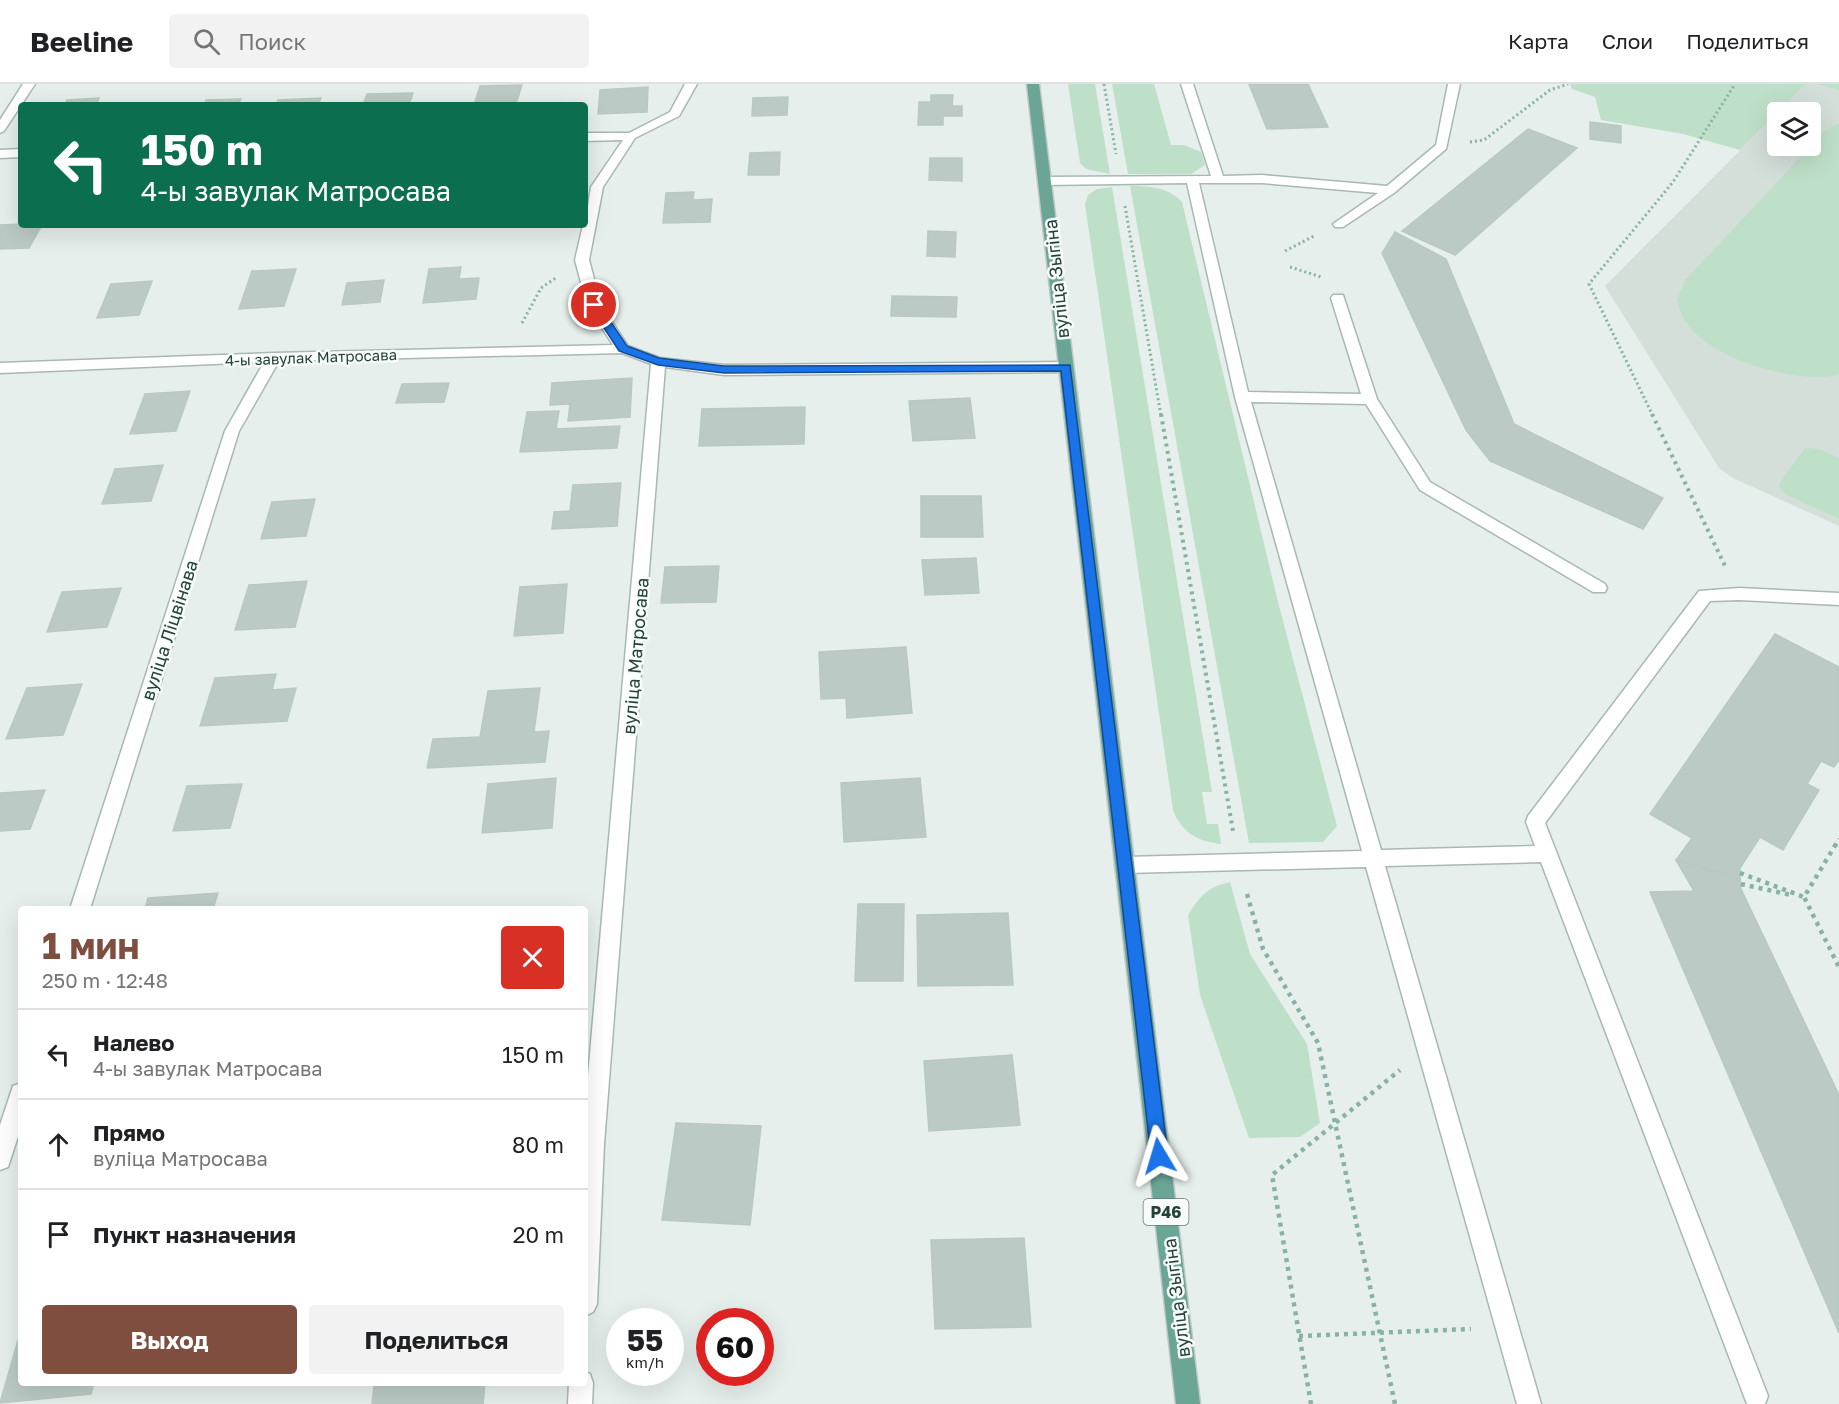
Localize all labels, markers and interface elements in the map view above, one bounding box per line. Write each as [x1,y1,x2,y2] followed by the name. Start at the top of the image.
[169,14,589,68] search box
[30,25,133,58] text: Beeline
[190,25,223,58] icon: search
[238,28,306,55] text: Поиск
[1508,28,1569,54] text: Карта
[1602,28,1653,54] text: Слои
[1686,28,1809,54] text: Поделиться
[1767,102,1821,156] map controls
[1767,102,1821,156] button: layers
[141,124,263,174] text: 150 m
[42,126,120,204] icon: left
[141,175,451,207] text: 4-ы завулак Матросава
[1039,218,1073,340] street label: вуліца Зыгіна
[568,279,619,330] pin
[577,288,610,321] icon: arrive
[225,345,397,369] street label: 4-ы завулак Матросава
[136,557,202,703] street label: вуліца Ліцвінава
[617,577,653,735] street label: вуліца Матросава
[42,924,139,967] text: 1 мин
[501,926,564,989] button: close
[42,968,168,992] text: 250 m · 12:48
[93,1029,175,1056] text: Налево
[42,1038,75,1071] icon: left
[502,1041,564,1068] text: 150 m
[93,1056,323,1080] text: 4-ы завулак Матросава
[93,1119,165,1146] text: Прямо
[1127,1124,1191,1188] position arrow
[42,1128,75,1161] icon: ahead
[512,1131,564,1158] text: 80 m
[93,1146,268,1170] text: вуліца Матросава
[1144,1199,1188,1225] road number: Р46
[42,1218,75,1251] icon: arrive
[93,1221,296,1248] text: Пункт назначения
[513,1221,564,1248] text: 20 m
[1158,1237,1194,1359] street label: вуліца Зыгіна
[42,1305,297,1374] button: Выход
[309,1305,564,1374] button: Поделиться
[696,1308,774,1386] speed limit sign: 60
[627,1322,663,1358] text: 55
[626,1353,664,1371] text: km/h

